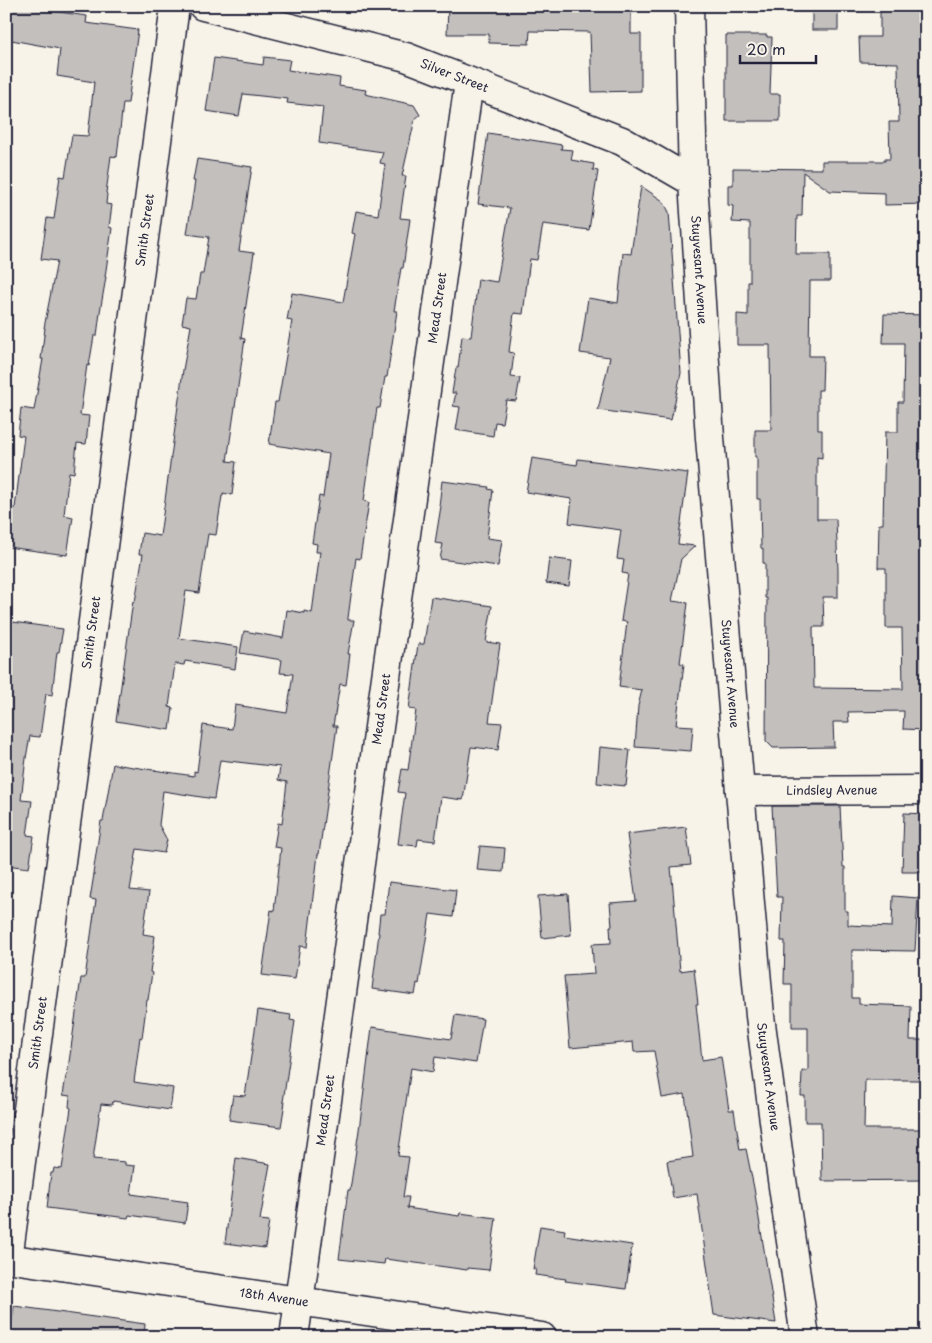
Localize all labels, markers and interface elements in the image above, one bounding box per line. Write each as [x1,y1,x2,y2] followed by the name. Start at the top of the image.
[740,32,816,64] scale bar
[747,37,786,60] text: 20 m
[418,53,491,96] street label: Silver Street
[130,192,158,267] street label: Smith Street
[687,215,712,325] street label: Stuyvesant Avenue
[423,271,450,345] street label: Mead Street
[77,595,104,670] street label: Smith Street
[717,618,745,729] street label: Stuyvesant Avenue
[367,672,394,746] street label: Mead Street
[786,780,878,799] street label: Lindsley Avenue
[23,995,51,1070] street label: Smith Street
[753,1021,785,1132] street label: Stuyvesant Avenue
[311,1073,339,1147] street label: Mead Street
[238,1283,311,1311] street label: 18th Avenue

